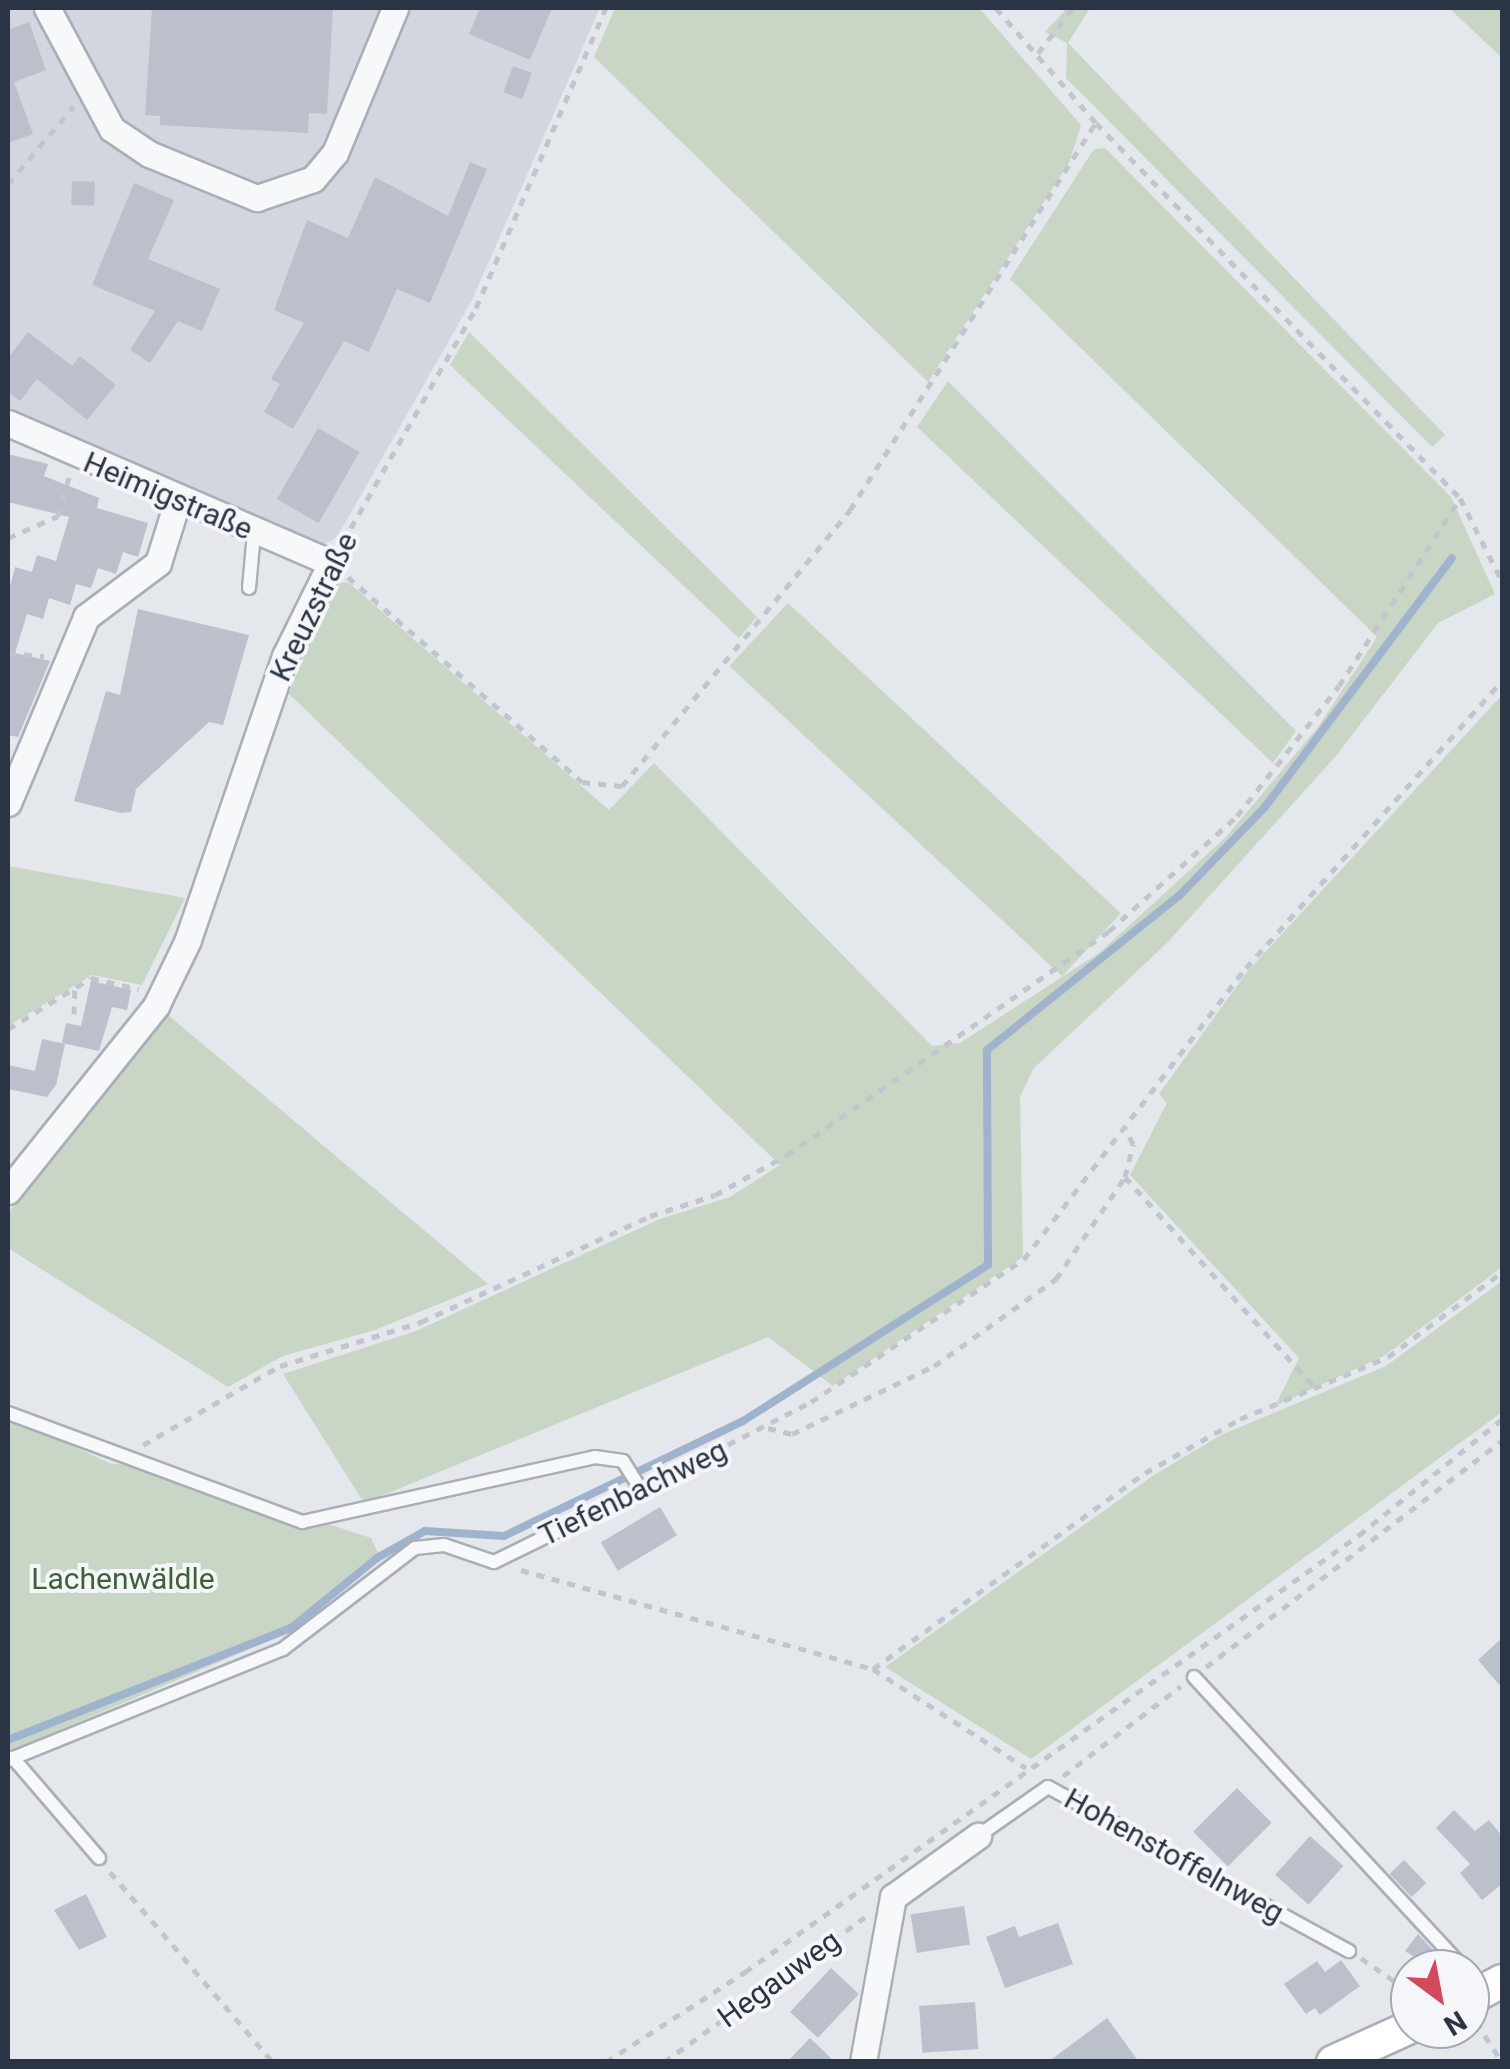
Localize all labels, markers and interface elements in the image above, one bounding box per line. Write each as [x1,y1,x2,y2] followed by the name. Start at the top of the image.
[78,444,258,548] street label: Heimigstraße
[263,527,365,687] street label: Kreuzstraße
[533,1432,733,1554] street label: Tiefenbachweg
[31,1561,215,1597] park label: Lachenwäldle
[1058,1781,1290,1931] street label: Hohenstoffelnweg
[711,1923,847,2035] street label: Hegauweg
[1390,1949,1490,2049] north arrow
[1438,2004,1472,2042] text: N

